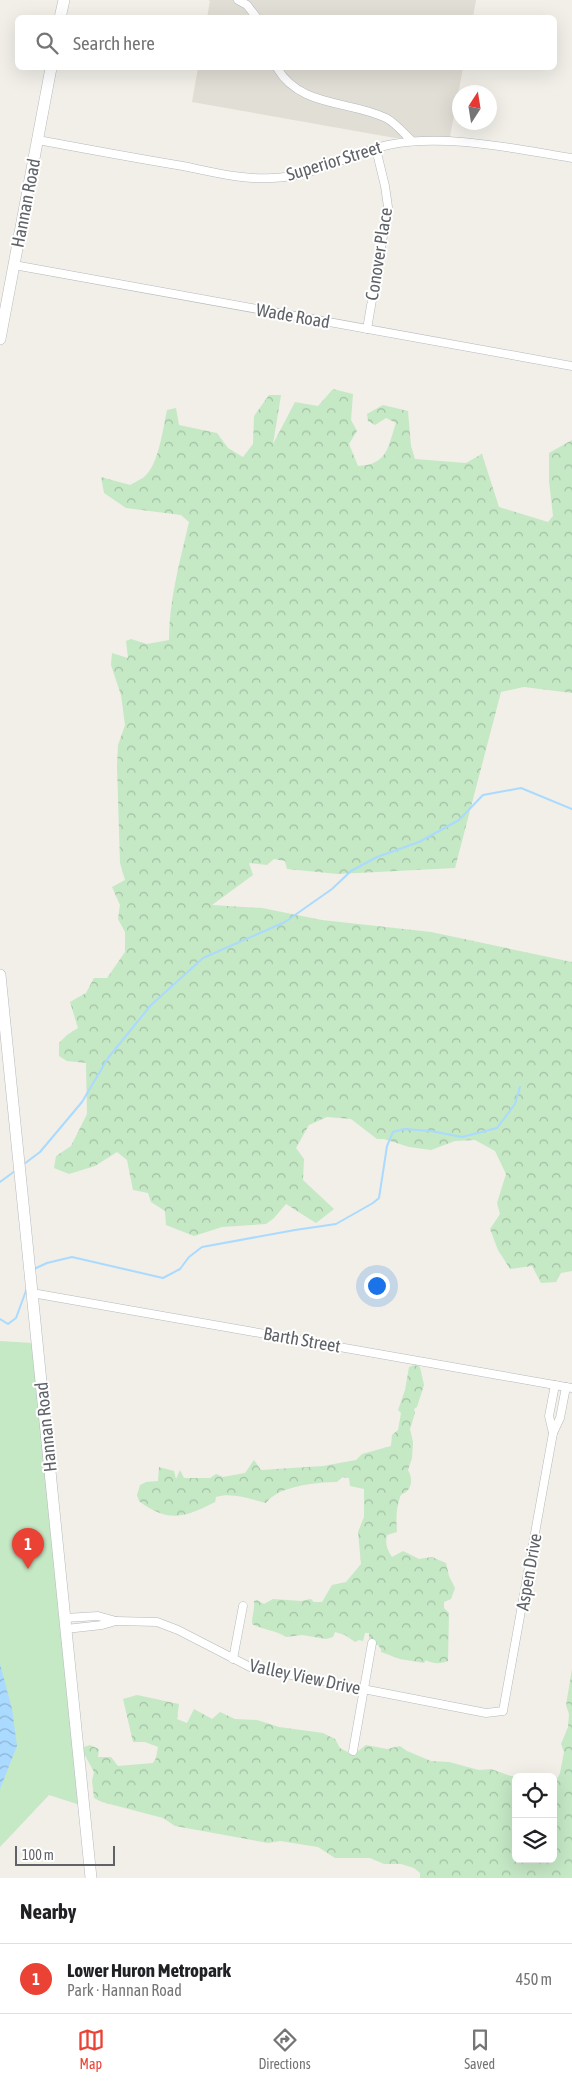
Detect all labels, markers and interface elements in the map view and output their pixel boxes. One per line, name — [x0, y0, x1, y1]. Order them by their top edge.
search box — [15, 15, 557, 70]
icon: search — [33, 29, 61, 57]
text: Search here — [73, 32, 155, 54]
north arrow — [452, 85, 497, 130]
street label: Superior Street — [284, 136, 384, 185]
street label: Hannan Road — [7, 157, 44, 249]
street label: Conover Place — [361, 206, 396, 302]
street label: Wade Road — [255, 299, 332, 332]
your location — [364, 1273, 390, 1299]
street label: Barth Street — [262, 1322, 342, 1357]
street label: Hannan Road — [30, 1381, 61, 1473]
pin: 1 — [12, 1528, 44, 1569]
street label: Aspen Drive — [511, 1532, 546, 1612]
street label: Valley View Drive — [248, 1654, 363, 1699]
map controls — [512, 1773, 557, 1863]
button: locate — [512, 1773, 557, 1818]
button: layers — [512, 1818, 557, 1863]
scale bar — [15, 1843, 115, 1866]
text: 100 m — [22, 1847, 54, 1863]
text: Nearby — [20, 1899, 76, 1923]
text: Lower Huron Metropark — [67, 1959, 231, 1981]
text: 1 — [32, 1970, 40, 1988]
text: 450 m — [516, 1970, 552, 1988]
text: Park · Hannan Road — [67, 1981, 182, 1999]
tab: Map — [77, 2026, 105, 2072]
tab: Directions — [258, 2026, 311, 2072]
tab: Saved — [464, 2026, 495, 2072]

